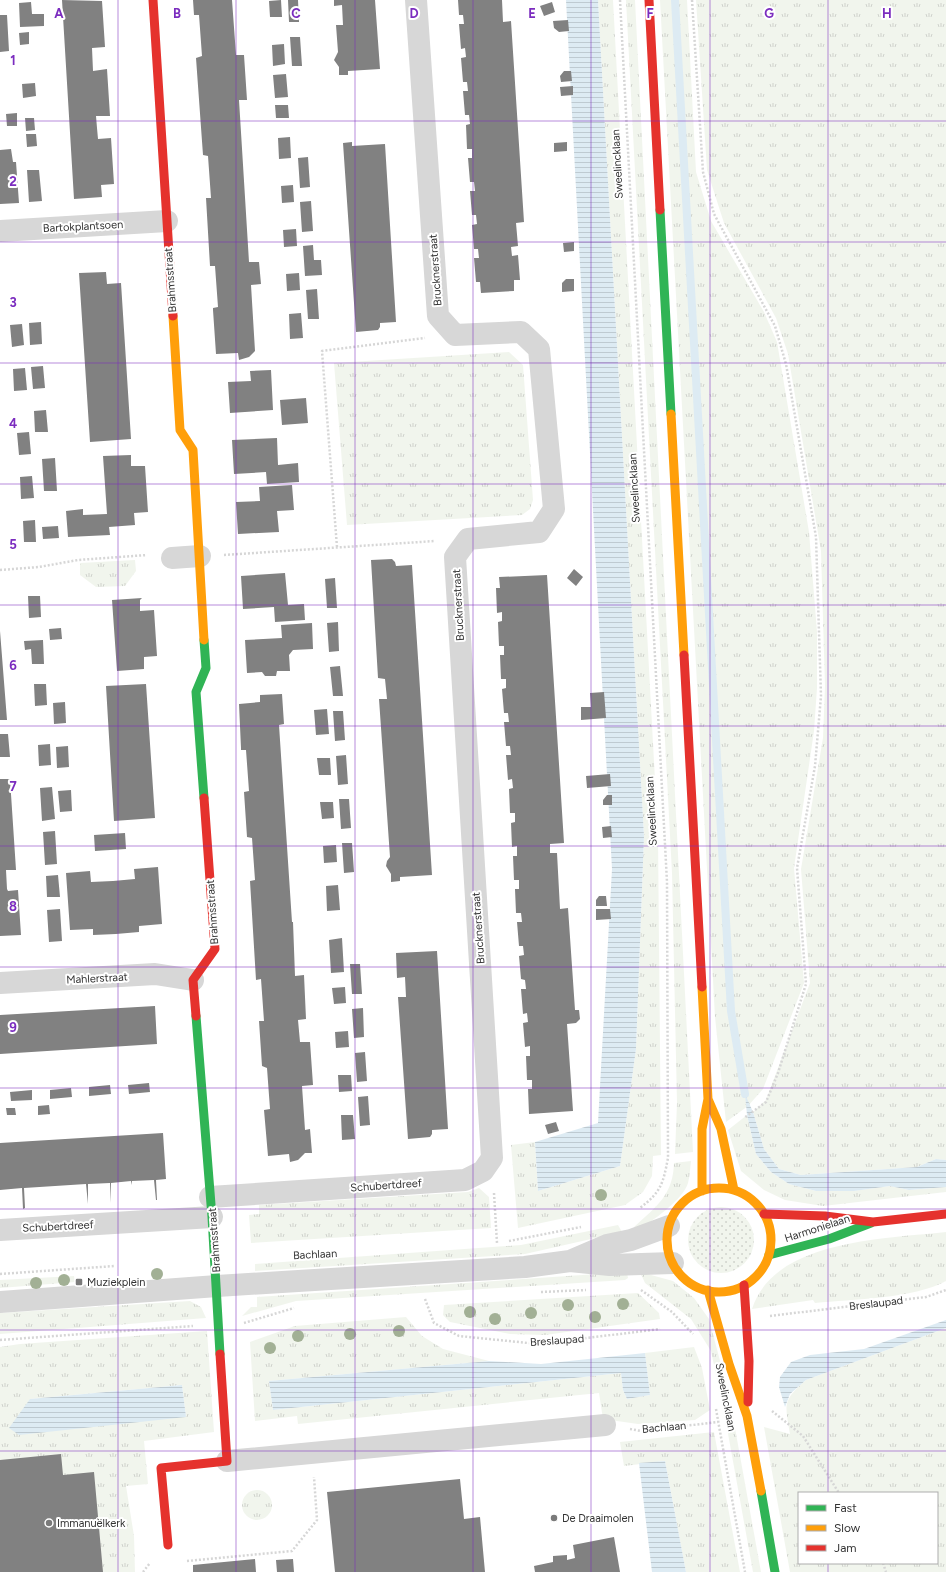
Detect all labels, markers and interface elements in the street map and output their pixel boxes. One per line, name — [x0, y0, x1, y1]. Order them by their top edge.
text: A — [54, 6, 64, 21]
text: B — [173, 6, 181, 21]
text: C — [291, 6, 301, 21]
text: D — [409, 6, 419, 21]
text: E — [528, 6, 536, 21]
text: F — [646, 6, 654, 21]
text: G — [764, 6, 774, 21]
text: H — [882, 6, 892, 21]
text: 1 — [10, 53, 16, 68]
street label: Sweelincklaan — [609, 129, 626, 199]
text: 2 — [9, 174, 17, 189]
street label: Bartokplantsoen — [43, 218, 123, 235]
street label: Brucknerstraat — [426, 234, 444, 306]
street label: Brahmsstraat — [162, 247, 179, 313]
text: 3 — [9, 295, 17, 310]
text: 4 — [9, 416, 17, 431]
street label: Sweelincklaan — [626, 453, 643, 523]
text: 5 — [9, 537, 17, 552]
street label: Brucknerstraat — [450, 569, 467, 641]
text: 6 — [9, 658, 17, 673]
street label: Sweelincklaan — [643, 776, 660, 846]
text: 7 — [9, 779, 17, 794]
street label: Brahmsstraat — [204, 879, 221, 945]
street label: Brucknerstraat — [469, 892, 487, 964]
text: 8 — [9, 899, 17, 914]
street label: Mahlerstraat — [66, 970, 128, 987]
text: 9 — [9, 1020, 17, 1035]
street label: Schubertdreef — [350, 1176, 423, 1194]
street label: Brahmsstraat — [206, 1207, 223, 1273]
street label: Harmonielaan — [783, 1212, 851, 1245]
street label: Schubertdreef — [22, 1218, 95, 1235]
street label: Bachlaan — [293, 1247, 337, 1262]
place label: Muziekplein — [87, 1276, 145, 1289]
marker: Muziekplein — [74, 1277, 84, 1287]
street label: Breslaupad — [848, 1294, 904, 1313]
street label: Breslaupad — [529, 1332, 585, 1349]
street label: Sweelincklaan — [713, 1362, 739, 1432]
street label: Bachlaan — [641, 1419, 687, 1436]
legend — [798, 1492, 938, 1564]
text: Fast — [834, 1501, 857, 1515]
place label: De Draaimolen — [562, 1512, 634, 1525]
marker: De Draaimolen — [549, 1513, 559, 1523]
place label: Immanuëlkerk — [57, 1517, 126, 1530]
marker: Immanuëlkerk — [44, 1518, 54, 1528]
text: Slow — [834, 1521, 861, 1535]
text: Jam — [834, 1541, 857, 1555]

